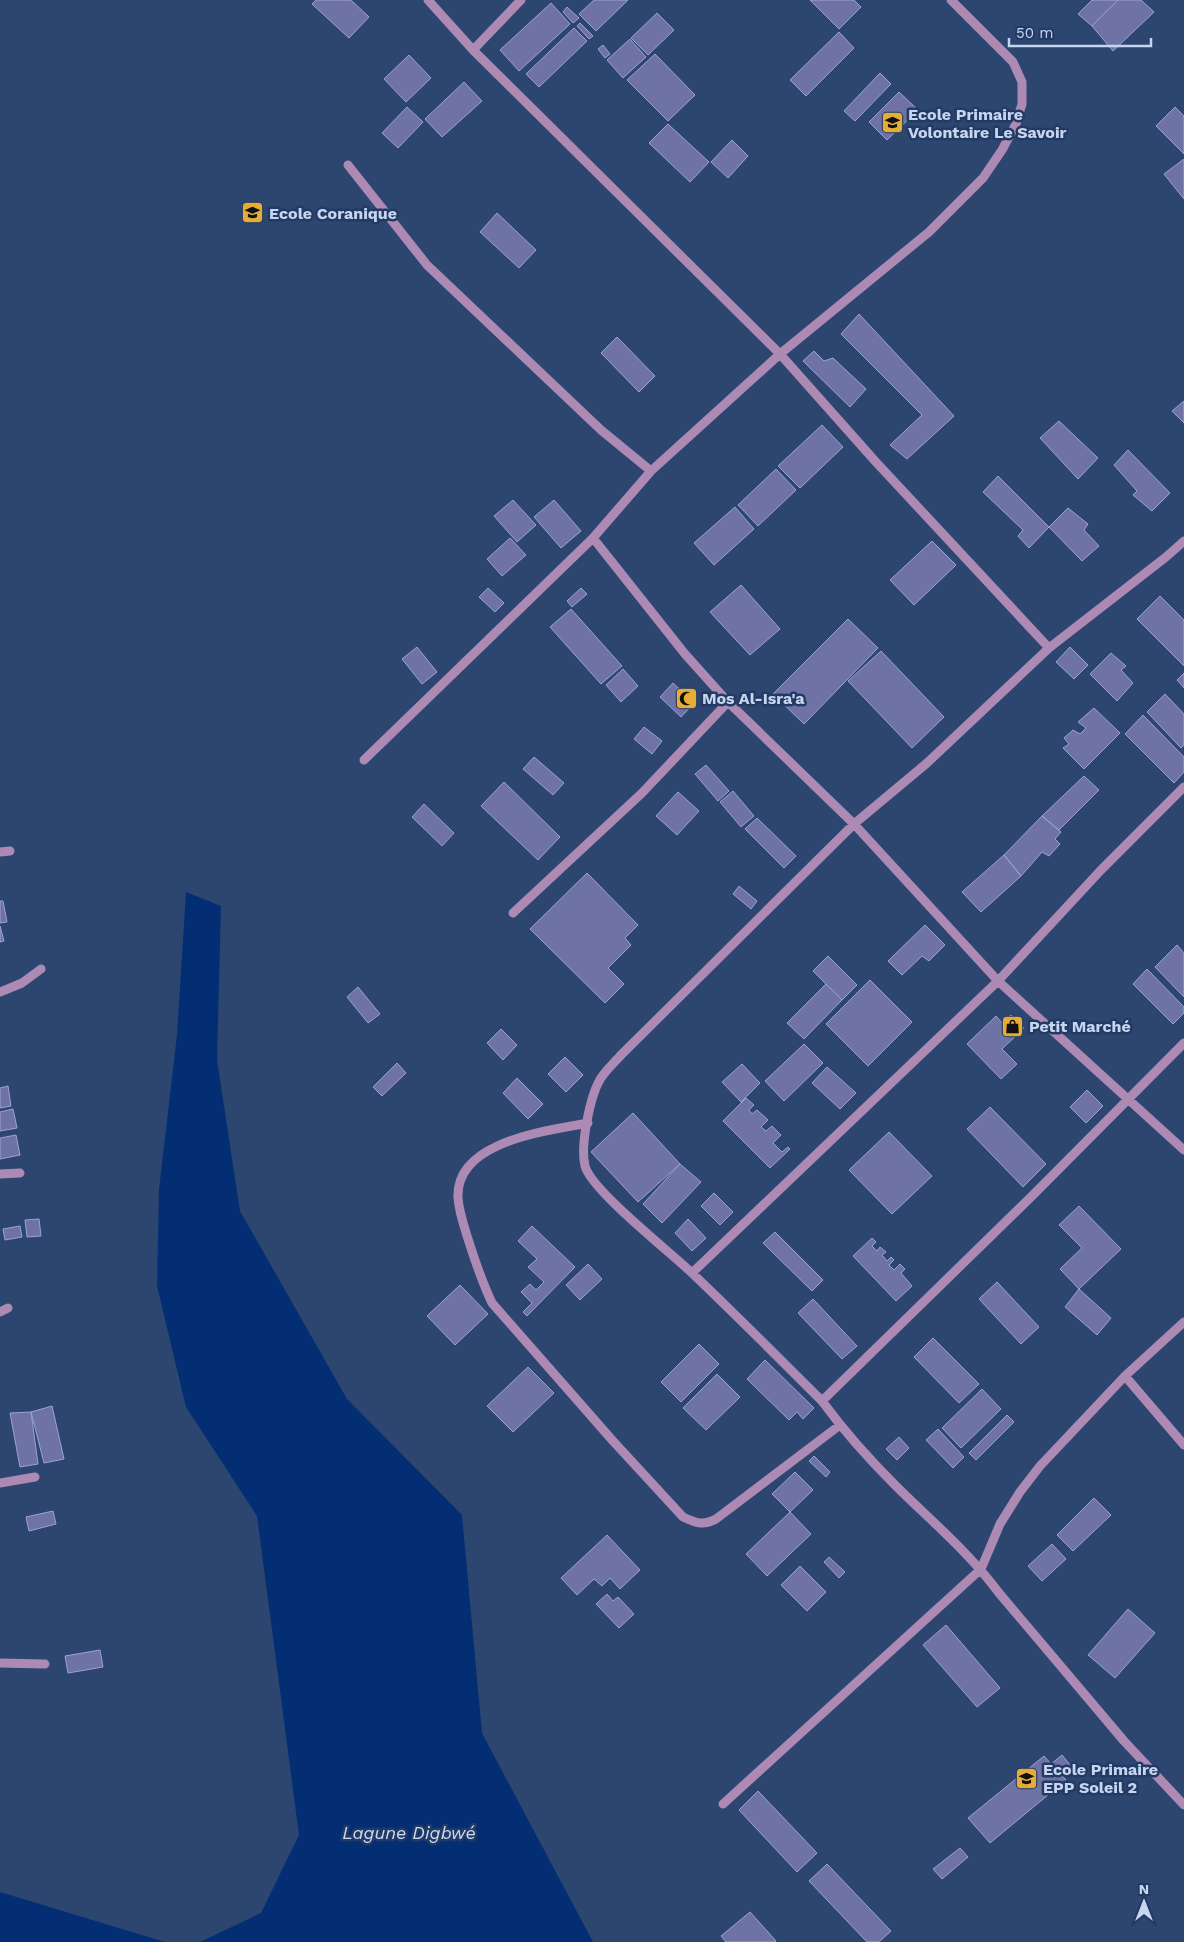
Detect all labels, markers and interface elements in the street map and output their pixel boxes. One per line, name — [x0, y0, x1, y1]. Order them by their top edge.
scale bar — [1009, 15, 1152, 47]
text: 50 m — [1016, 24, 1053, 42]
place label: Ecole Primaire Volontaire Le Savoir — [908, 105, 1067, 142]
school or university icon: Ecole Primaire Volontaire Le Savoir — [880, 111, 904, 135]
school or university icon: Ecole Coranique — [241, 201, 265, 225]
place label: Ecole Coranique — [269, 204, 397, 223]
mosque icon: Mos Al-Isra'a — [674, 686, 698, 710]
place label: Mos Al-Isra'a — [702, 689, 805, 708]
shop icon: Petit Marché — [1001, 1014, 1025, 1038]
place label: Petit Marché — [1029, 1017, 1131, 1036]
place label: Ecole Primaire EPP Soleil 2 — [1043, 1760, 1158, 1797]
school or university icon: Ecole Primaire EPP Soleil 2 — [1015, 1766, 1039, 1790]
water label: Lagune Digbwé — [342, 1822, 476, 1843]
north arrow — [1119, 1877, 1169, 1927]
text: N — [1139, 1881, 1149, 1897]

